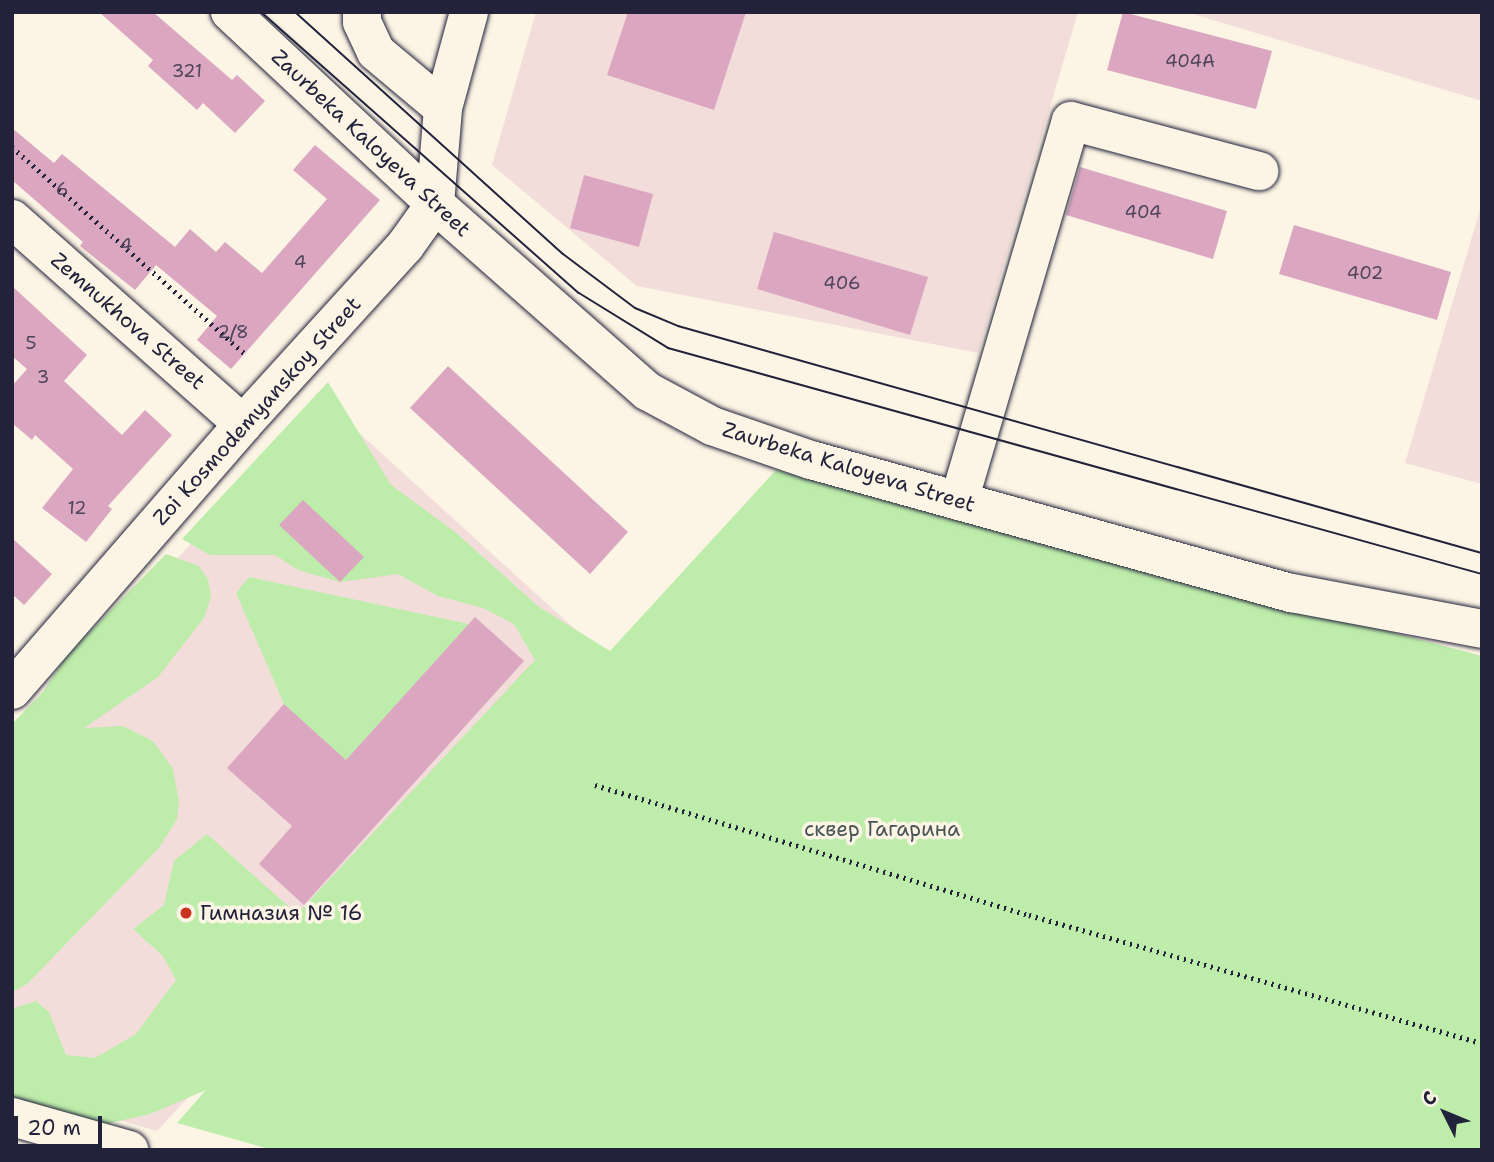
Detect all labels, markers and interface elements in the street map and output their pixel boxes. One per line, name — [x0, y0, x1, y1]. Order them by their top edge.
street label: Zaurbeka Kaloyeva Street — [266, 44, 476, 242]
house number: 404А — [1165, 50, 1215, 72]
house number: 321 — [172, 60, 202, 82]
house number: 6 — [56, 178, 68, 200]
house number: 404 — [1124, 201, 1162, 223]
house number: 4 — [120, 234, 132, 256]
street label: Zemnukhova Street — [46, 247, 210, 395]
house number: 4 — [294, 251, 306, 273]
house number: 402 — [1347, 262, 1383, 284]
house number: 406 — [823, 272, 861, 294]
street label: Zoi Kosmodemyanskoy Street — [148, 292, 366, 530]
house number: 2/8 — [217, 321, 249, 343]
house number: 5 — [25, 332, 37, 354]
house number: 3 — [37, 366, 49, 388]
street label: Zaurbeka Kaloyeva Street — [720, 417, 978, 517]
house number: 12 — [67, 497, 87, 519]
park label: сквер Гагарина — [804, 816, 960, 842]
place label: Гимназия № 16 — [200, 900, 362, 926]
marker: Гимназия № 16 — [178, 905, 194, 921]
north arrow — [1410, 1078, 1480, 1148]
text: С — [1416, 1086, 1442, 1111]
scale bar — [18, 1102, 105, 1146]
text: 20 m — [27, 1114, 81, 1142]

